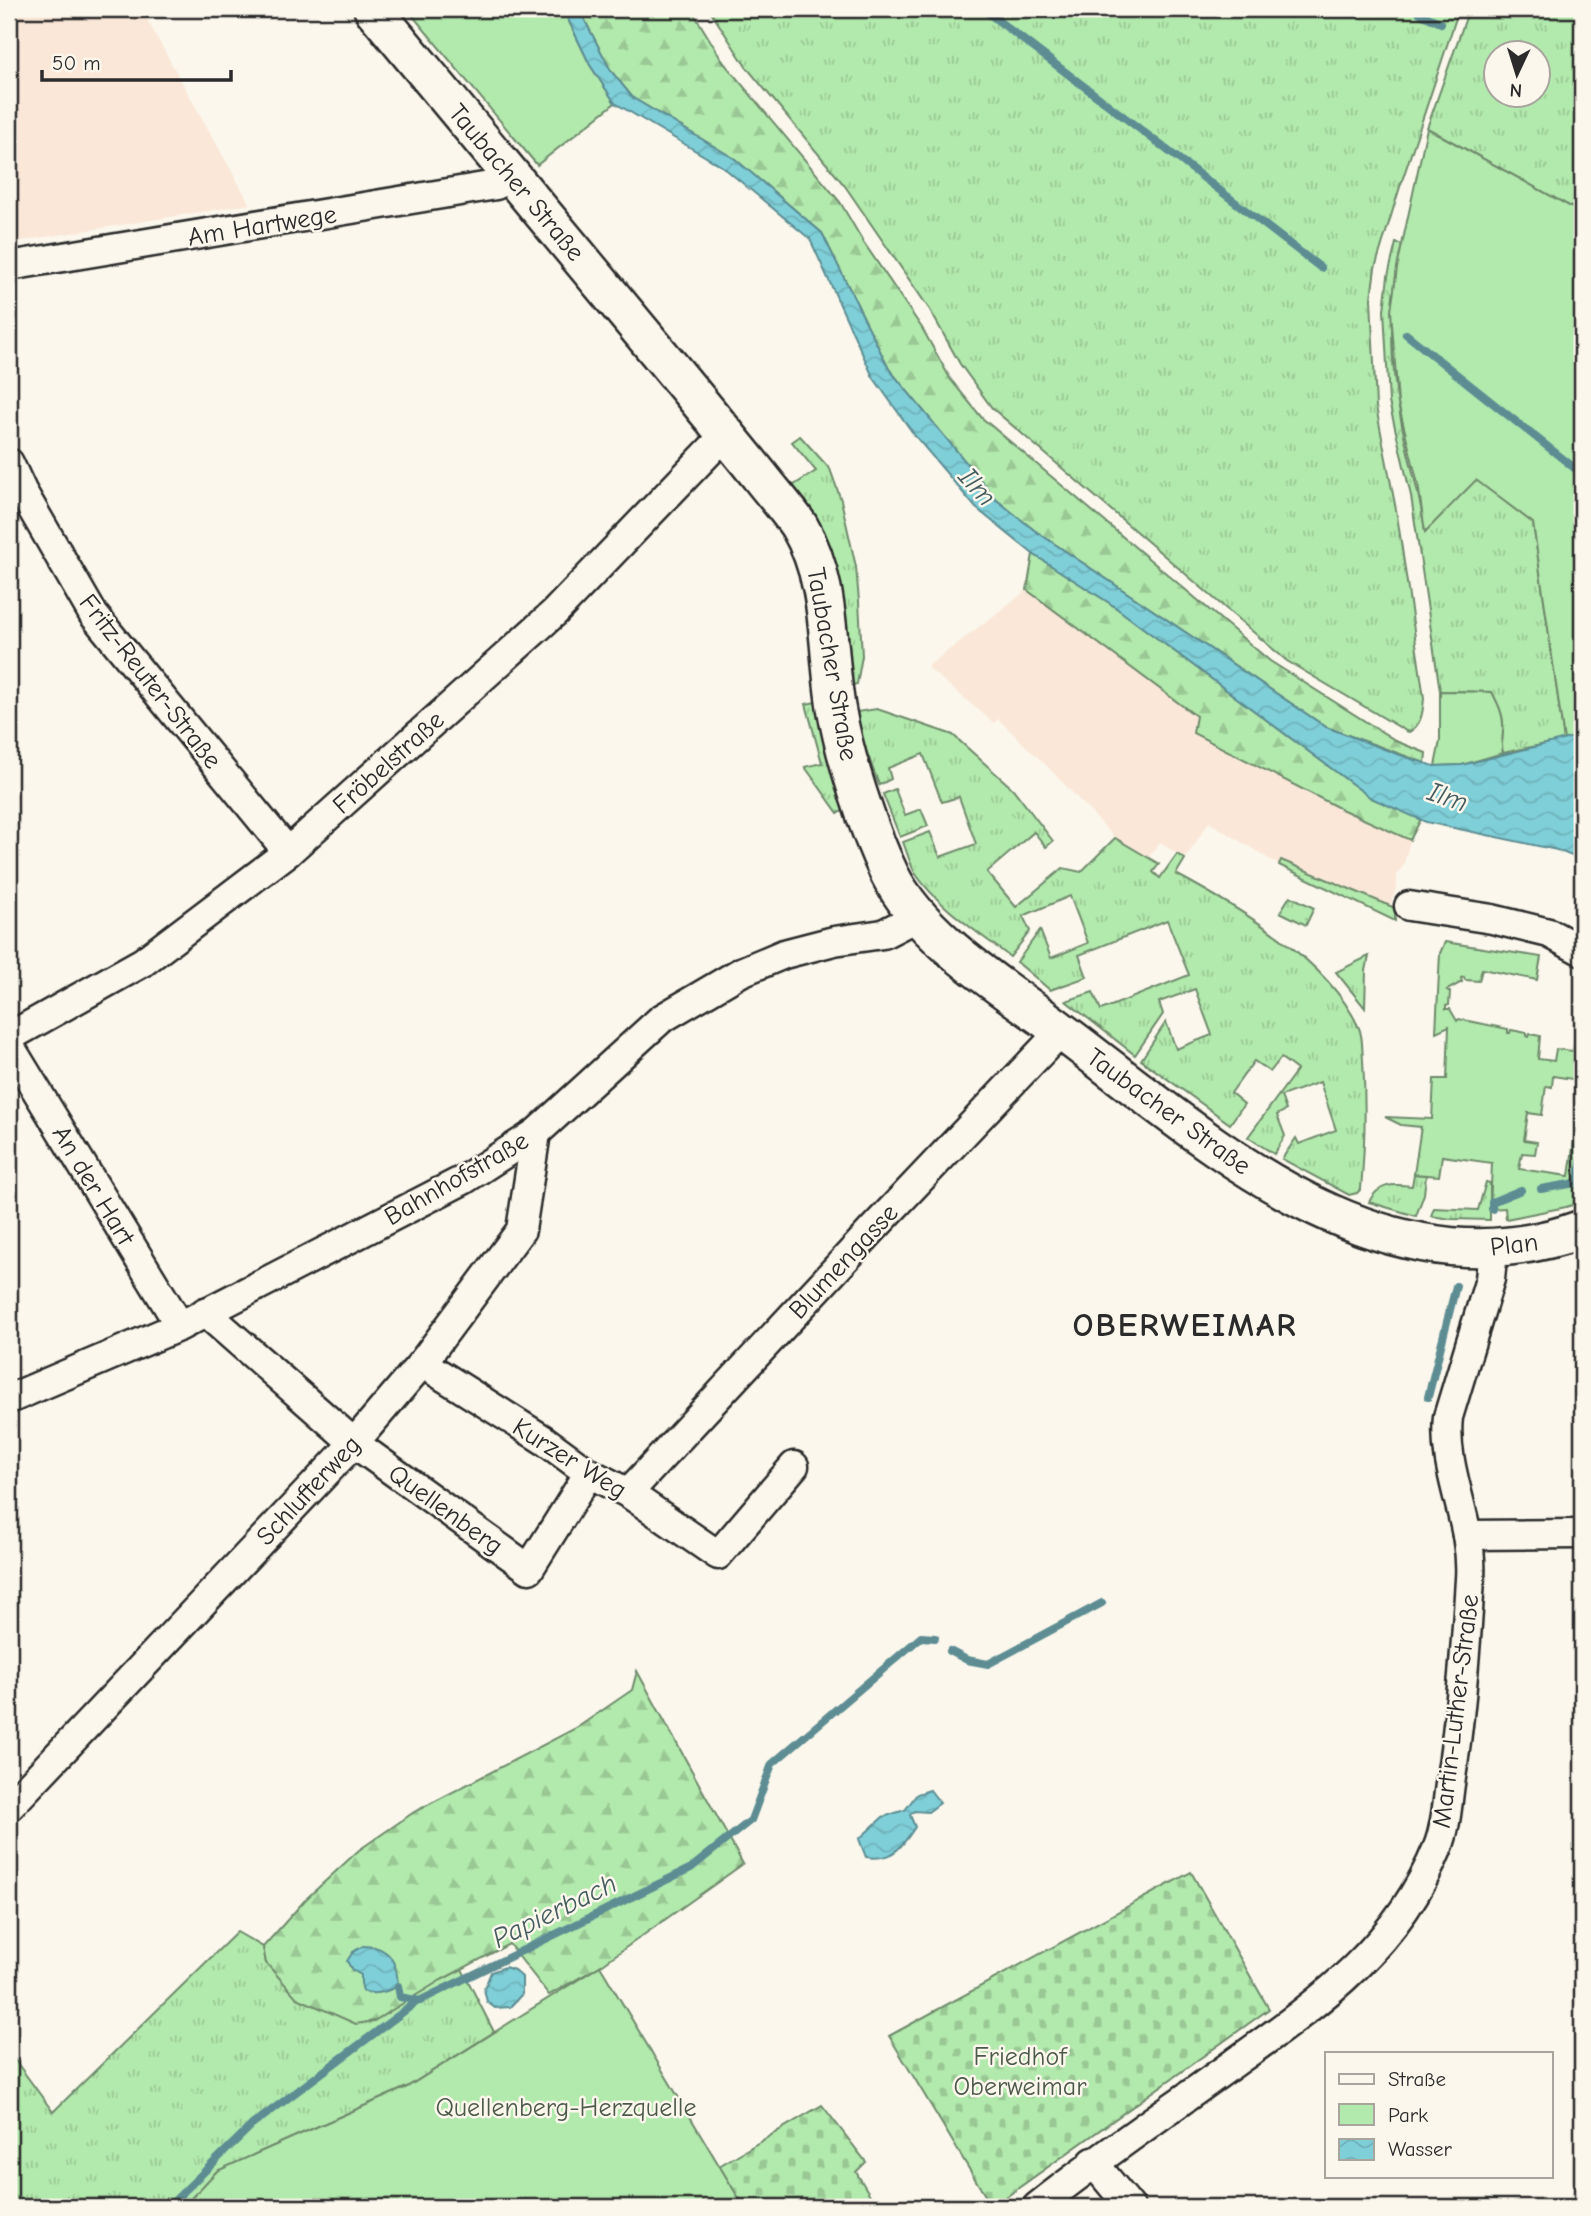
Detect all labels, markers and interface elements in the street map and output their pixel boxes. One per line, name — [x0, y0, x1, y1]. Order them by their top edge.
scale bar — [42, 38, 231, 82]
north arrow — [1482, 38, 1552, 108]
text: 50 m — [52, 51, 101, 75]
text: N — [1509, 79, 1523, 101]
street label: Taubacher Straße — [442, 98, 591, 267]
street label: Am Hartwege — [186, 199, 339, 253]
water label: Ilm — [951, 460, 1003, 512]
street label: Taubacher Straße — [800, 565, 864, 763]
street label: Fritz-Reuter-Straße — [73, 588, 228, 775]
street label: Fröbelstraße — [327, 705, 450, 820]
water label: Ilm — [1422, 775, 1472, 819]
street label: Taubacher Straße — [1081, 1042, 1256, 1181]
street label: An der Hart — [46, 1120, 141, 1252]
street label: Bahnhofstraße — [379, 1126, 534, 1232]
street label: Blumengasse — [783, 1198, 904, 1325]
street label: Plan — [1488, 1227, 1540, 1263]
district label: OBERWEIMAR — [1073, 1306, 1297, 1344]
street label: Kurzer Weg — [507, 1412, 632, 1506]
street label: Schlufterweg — [250, 1430, 367, 1552]
street label: Quellenberg — [382, 1458, 508, 1561]
street label: Martin-Luther-Straße — [1427, 1592, 1485, 1830]
water label: Papierbach — [487, 1867, 622, 1955]
park label: Friedhof Oberweimar — [953, 2042, 1087, 2102]
legend — [1325, 2052, 1552, 2178]
text: Straße — [1388, 2067, 1446, 2091]
park label: Quellenberg-Herzquelle — [435, 2093, 697, 2123]
text: Park — [1388, 2103, 1428, 2127]
text: Wasser — [1388, 2137, 1453, 2161]

